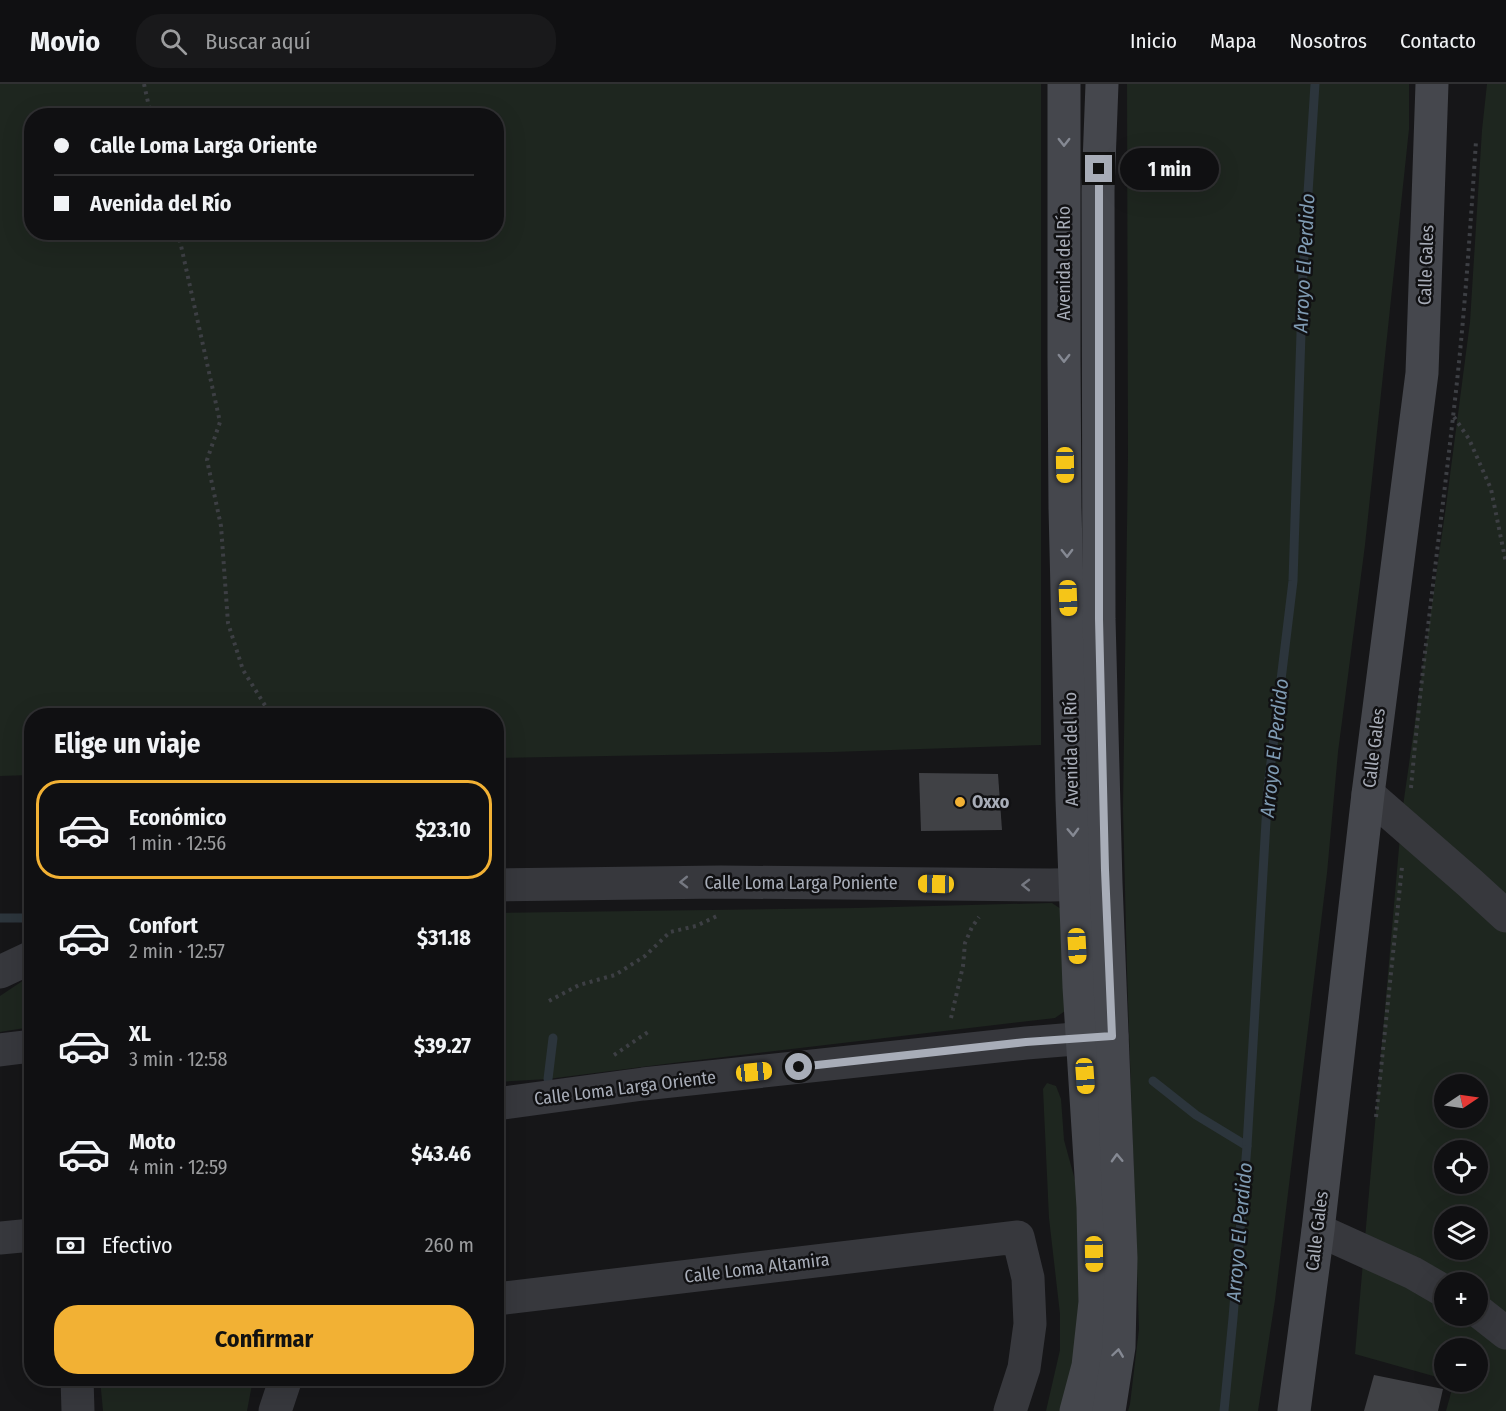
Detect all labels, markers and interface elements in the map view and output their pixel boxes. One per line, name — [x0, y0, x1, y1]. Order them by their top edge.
search box — [136, 14, 556, 68]
text: Movio — [30, 25, 100, 58]
icon: search — [157, 25, 190, 58]
text: Buscar aquí — [205, 28, 311, 55]
text: Inicio — [1130, 28, 1177, 54]
text: Mapa — [1210, 28, 1257, 54]
text: Nosotros — [1290, 28, 1367, 54]
text: Contacto — [1400, 28, 1476, 54]
text: Calle Loma Larga Oriente — [90, 132, 317, 159]
one-way arrow — [1058, 138, 1070, 147]
callout: 1 min — [1120, 148, 1219, 190]
route end — [1085, 155, 1112, 182]
text: 1 min — [1148, 157, 1191, 181]
text: Avenida del Río — [90, 190, 232, 217]
water label: Arroyo El Perdido — [1288, 193, 1320, 334]
street label: Avenida del Río — [1053, 206, 1075, 320]
street label: Calle Gales — [1414, 224, 1438, 306]
one-way arrow — [1058, 354, 1070, 363]
car — [1056, 447, 1074, 483]
one-way arrow — [1060, 549, 1073, 558]
car — [1058, 580, 1078, 616]
water label: Arroyo El Perdido — [1255, 677, 1293, 820]
street label: Avenida del Río — [1059, 692, 1083, 806]
street label: Calle Gales — [1358, 706, 1390, 789]
text: Elige un viaje — [54, 728, 200, 760]
place label: Oxxo — [972, 791, 1010, 813]
marker: Oxxo — [953, 795, 967, 809]
icon: car — [57, 803, 111, 857]
text: Económico — [129, 804, 227, 831]
text: $23.10 — [416, 816, 471, 843]
one-way arrow — [1067, 828, 1080, 837]
text: 1 min · 12:56 — [129, 831, 226, 855]
street label: Calle Loma Larga Poniente — [704, 872, 898, 894]
car — [918, 875, 954, 893]
one-way arrow — [680, 876, 689, 888]
one-way arrow — [1022, 879, 1031, 891]
icon: car — [57, 911, 111, 965]
text: Confort — [129, 912, 198, 939]
text: $31.18 — [417, 924, 471, 951]
car — [1067, 928, 1087, 964]
text: 2 min · 12:57 — [129, 939, 225, 963]
icon: car — [57, 1019, 111, 1073]
text: XL — [129, 1020, 151, 1047]
text: $39.27 — [414, 1032, 471, 1059]
text: 3 min · 12:58 — [129, 1047, 227, 1071]
route start — [785, 1053, 812, 1080]
car — [1075, 1057, 1095, 1095]
car — [735, 1061, 773, 1083]
street label: Calle Loma Larga Oriente — [533, 1066, 717, 1110]
north arrow — [1434, 1074, 1488, 1128]
map controls — [1434, 1074, 1488, 1392]
icon: car — [57, 1127, 111, 1181]
text: Moto — [129, 1128, 176, 1155]
text: $43.46 — [411, 1140, 471, 1167]
button: locate — [1434, 1140, 1488, 1194]
one-way arrow — [1110, 1154, 1123, 1163]
text: 4 min · 12:59 — [129, 1155, 228, 1179]
water label: Arroyo El Perdido — [1221, 1161, 1257, 1304]
street label: Calle Gales — [1301, 1189, 1333, 1272]
button: layers — [1434, 1206, 1488, 1260]
icon: cash — [54, 1229, 87, 1262]
text: Efectivo — [102, 1232, 173, 1259]
text: 260 m — [425, 1233, 474, 1257]
car — [1085, 1236, 1103, 1272]
street label: Calle Loma Altamira — [683, 1248, 831, 1288]
button: + — [1434, 1272, 1488, 1326]
button: Confirmar — [54, 1305, 474, 1374]
button: − — [1434, 1338, 1488, 1392]
one-way arrow — [1111, 1349, 1123, 1358]

